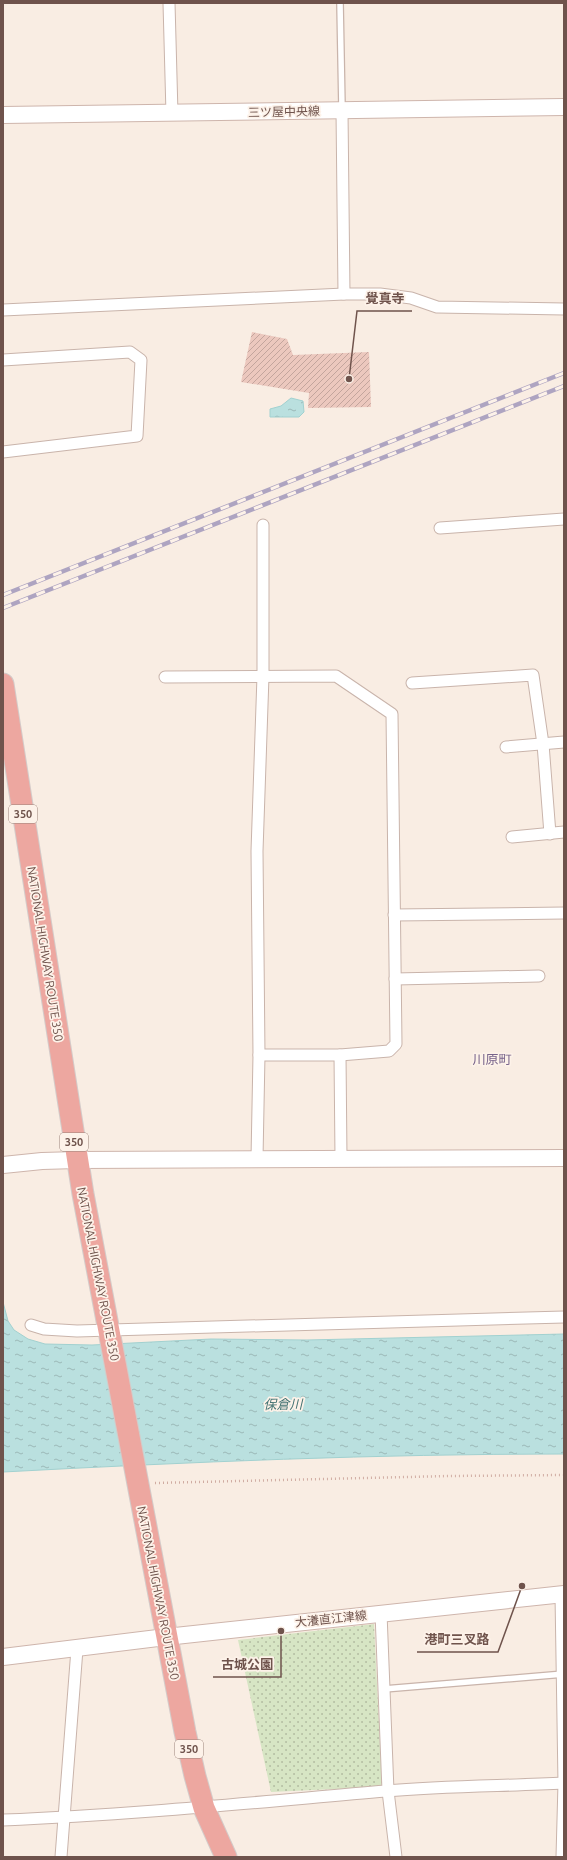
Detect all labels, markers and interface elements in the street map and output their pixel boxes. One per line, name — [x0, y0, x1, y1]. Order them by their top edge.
street label: 三ツ屋中央線 — [248, 104, 320, 119]
callout: 覺真寺 — [357, 286, 412, 311]
text: 覺真寺 — [365, 291, 405, 305]
road number: 350 — [9, 805, 37, 823]
street label: NATIONAL HIGHWAY ROUTE 350 — [25, 866, 66, 1042]
district label: 川原町 — [472, 1052, 512, 1066]
road number: 350 — [60, 1133, 88, 1151]
street label: NATIONAL HIGHWAY ROUTE 350 — [75, 1186, 122, 1362]
water label: 保倉川 — [263, 1397, 305, 1411]
street label: NATIONAL HIGHWAY ROUTE 350 — [135, 1505, 182, 1681]
street label: 大瀁直江津線 — [294, 1608, 367, 1629]
callout: 港町三叉路 — [417, 1627, 498, 1652]
text: 港町三叉路 — [424, 1632, 490, 1646]
callout: 古城公園 — [213, 1652, 281, 1677]
text: 古城公園 — [221, 1657, 273, 1671]
road number: 350 — [175, 1740, 203, 1758]

